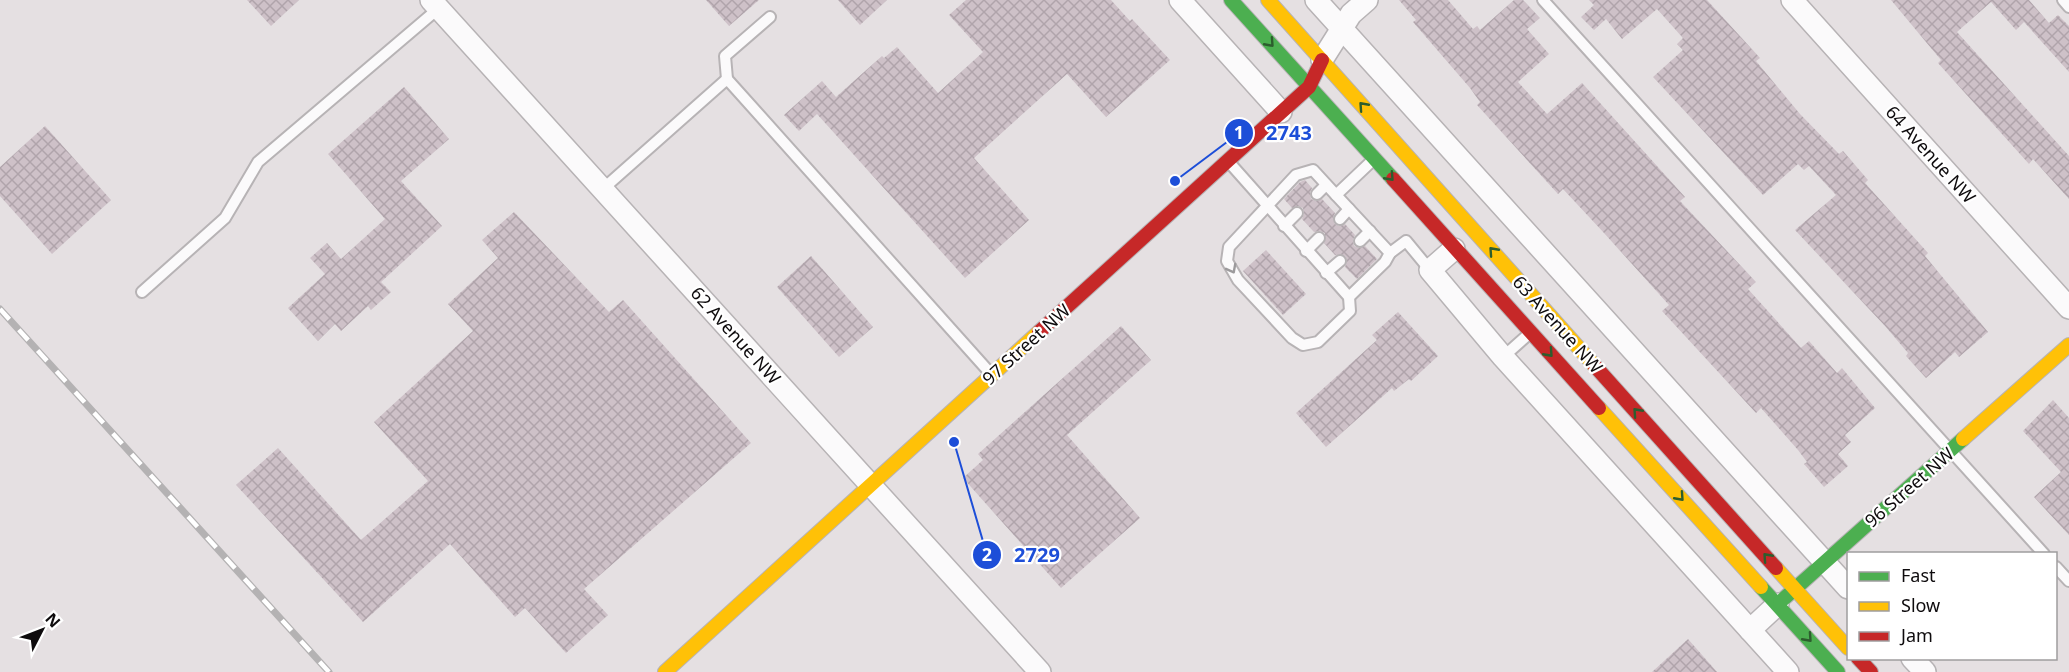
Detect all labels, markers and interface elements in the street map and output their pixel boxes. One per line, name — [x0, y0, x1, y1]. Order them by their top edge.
one-way arrow — [1263, 37, 1274, 47]
street label: 64 Avenue NW — [1881, 100, 1981, 208]
one-way arrow — [1359, 102, 1370, 113]
callout: 2743 — [1224, 114, 1324, 152]
text: 2743 — [1266, 119, 1312, 146]
text: 1 — [1234, 120, 1244, 144]
one-way arrow — [1383, 170, 1394, 181]
one-way arrow — [1489, 247, 1500, 258]
one-way arrow — [1225, 262, 1236, 273]
street label: 63 Avenue NW — [1508, 270, 1608, 378]
street label: 62 Avenue NW — [686, 281, 786, 389]
street label: 97 Street NW — [977, 298, 1075, 390]
one-way arrow — [1542, 346, 1553, 357]
one-way arrow — [1633, 408, 1644, 419]
street label: 96 Street NW — [1859, 441, 1959, 532]
one-way arrow — [1673, 490, 1684, 501]
callout: 2729 — [972, 536, 1072, 574]
text: 2729 — [1014, 541, 1060, 568]
text: 2 — [982, 542, 992, 566]
legend — [1847, 552, 2057, 660]
one-way arrow — [1763, 553, 1774, 564]
text: Fast — [1901, 563, 1936, 587]
text: Slow — [1901, 593, 1940, 617]
north arrow — [12, 600, 72, 660]
text: N — [41, 608, 66, 632]
text: Jam — [1899, 623, 1933, 647]
one-way arrow — [1801, 631, 1812, 642]

